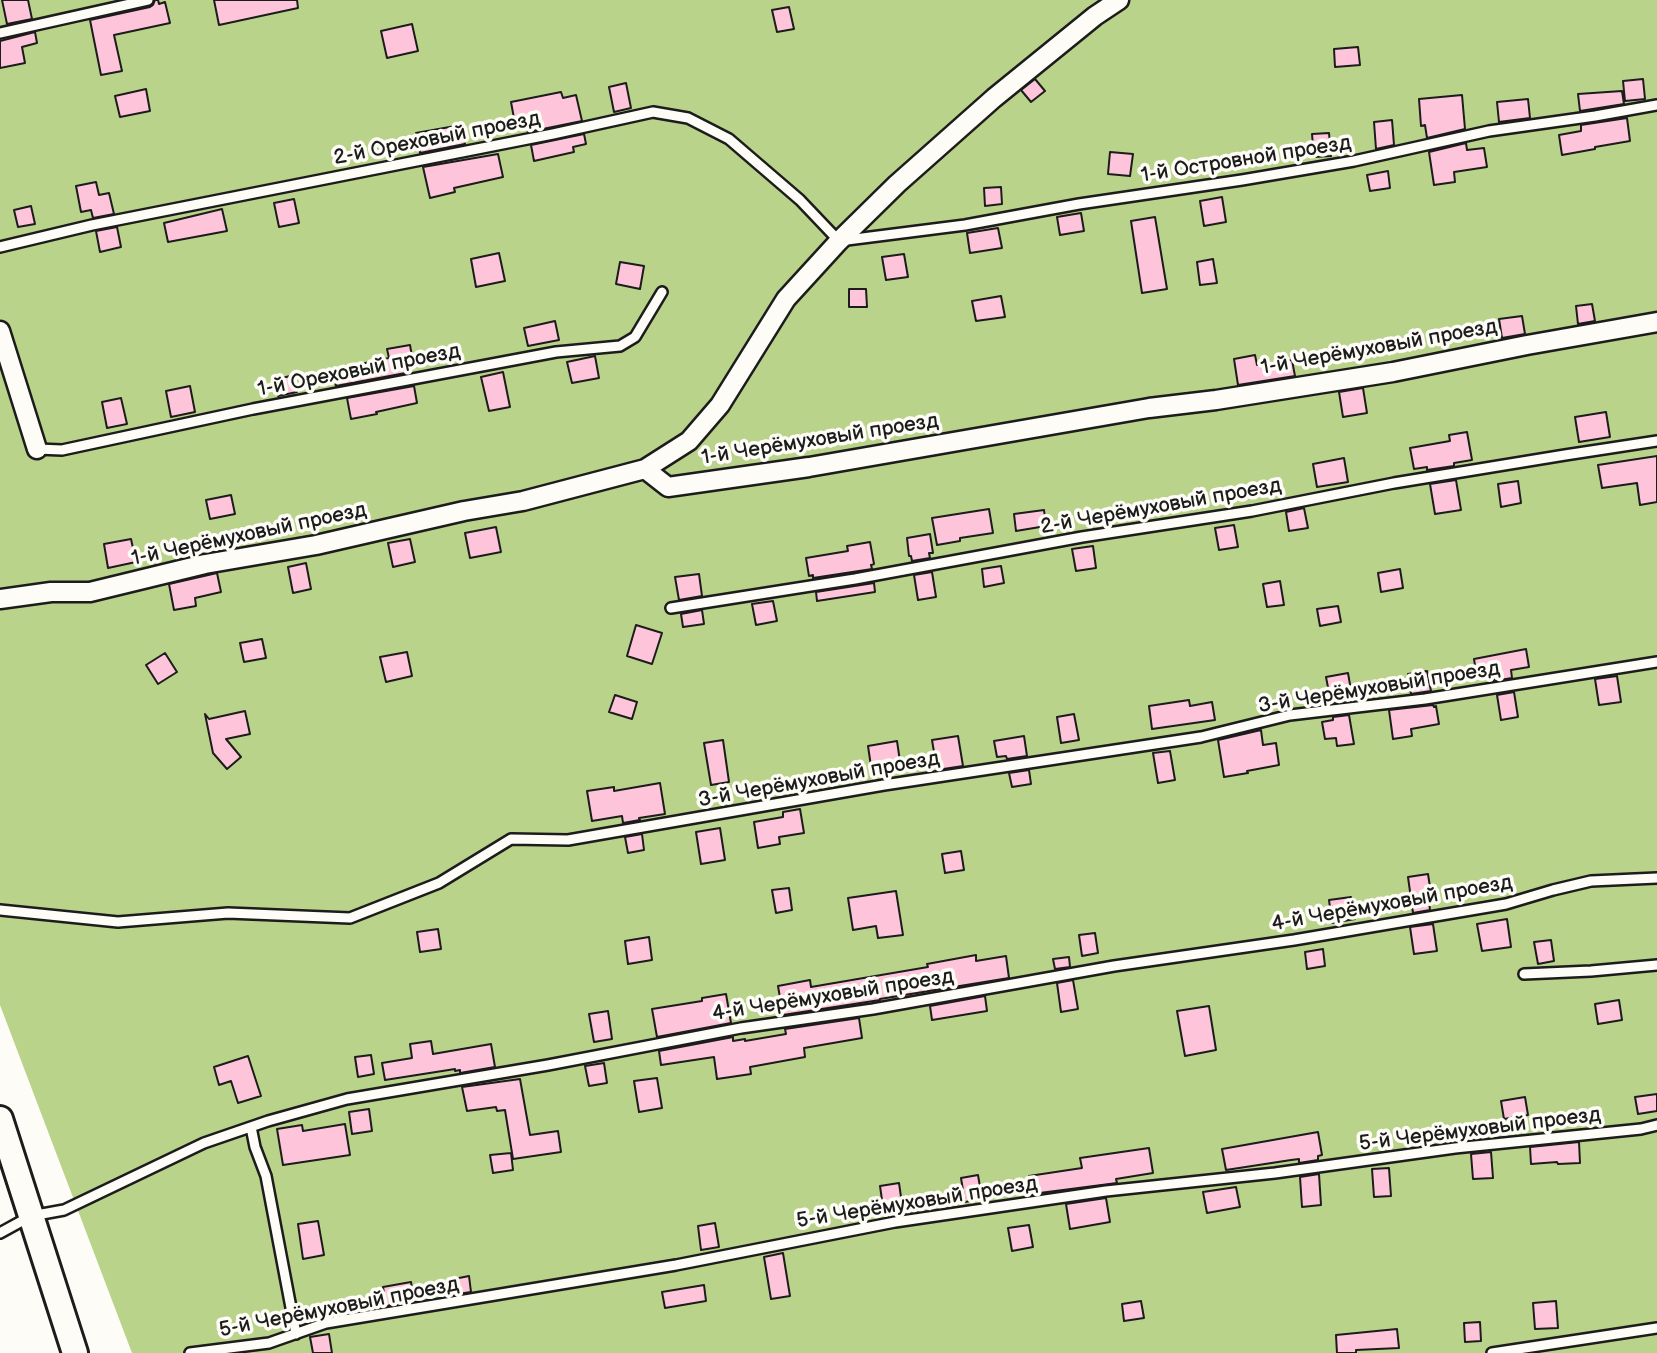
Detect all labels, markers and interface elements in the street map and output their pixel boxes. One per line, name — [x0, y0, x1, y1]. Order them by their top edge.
street label: 2-й Ореховый проезд — [332, 107, 542, 171]
street label: 1-й Островной проезд — [1139, 131, 1353, 189]
street label: 1-й Черёмуховый проезд — [1259, 315, 1499, 381]
street label: 1-й Ореховый проезд — [256, 339, 462, 403]
street label: 1-й Черёмуховый проезд — [700, 409, 940, 471]
street label: 2-й Черёмуховый проезд — [1039, 473, 1283, 541]
street label: 1-й Черёмуховый проезд — [129, 498, 369, 572]
street label: 3-й Черёмуховый проезд — [1256, 656, 1502, 720]
street label: 3-й Черёмуховый проезд — [696, 746, 942, 814]
street label: 4-й Черёмуховый проезд — [1270, 870, 1514, 938]
street label: 4-й Черёмуховый проезд — [710, 964, 956, 1028]
street label: 5-й Черёмуховый проезд — [1358, 1103, 1602, 1157]
street label: 5-й Черёмуховый проезд — [795, 1172, 1039, 1234]
street label: 5-й Черёмуховый проезд — [217, 1272, 461, 1344]

